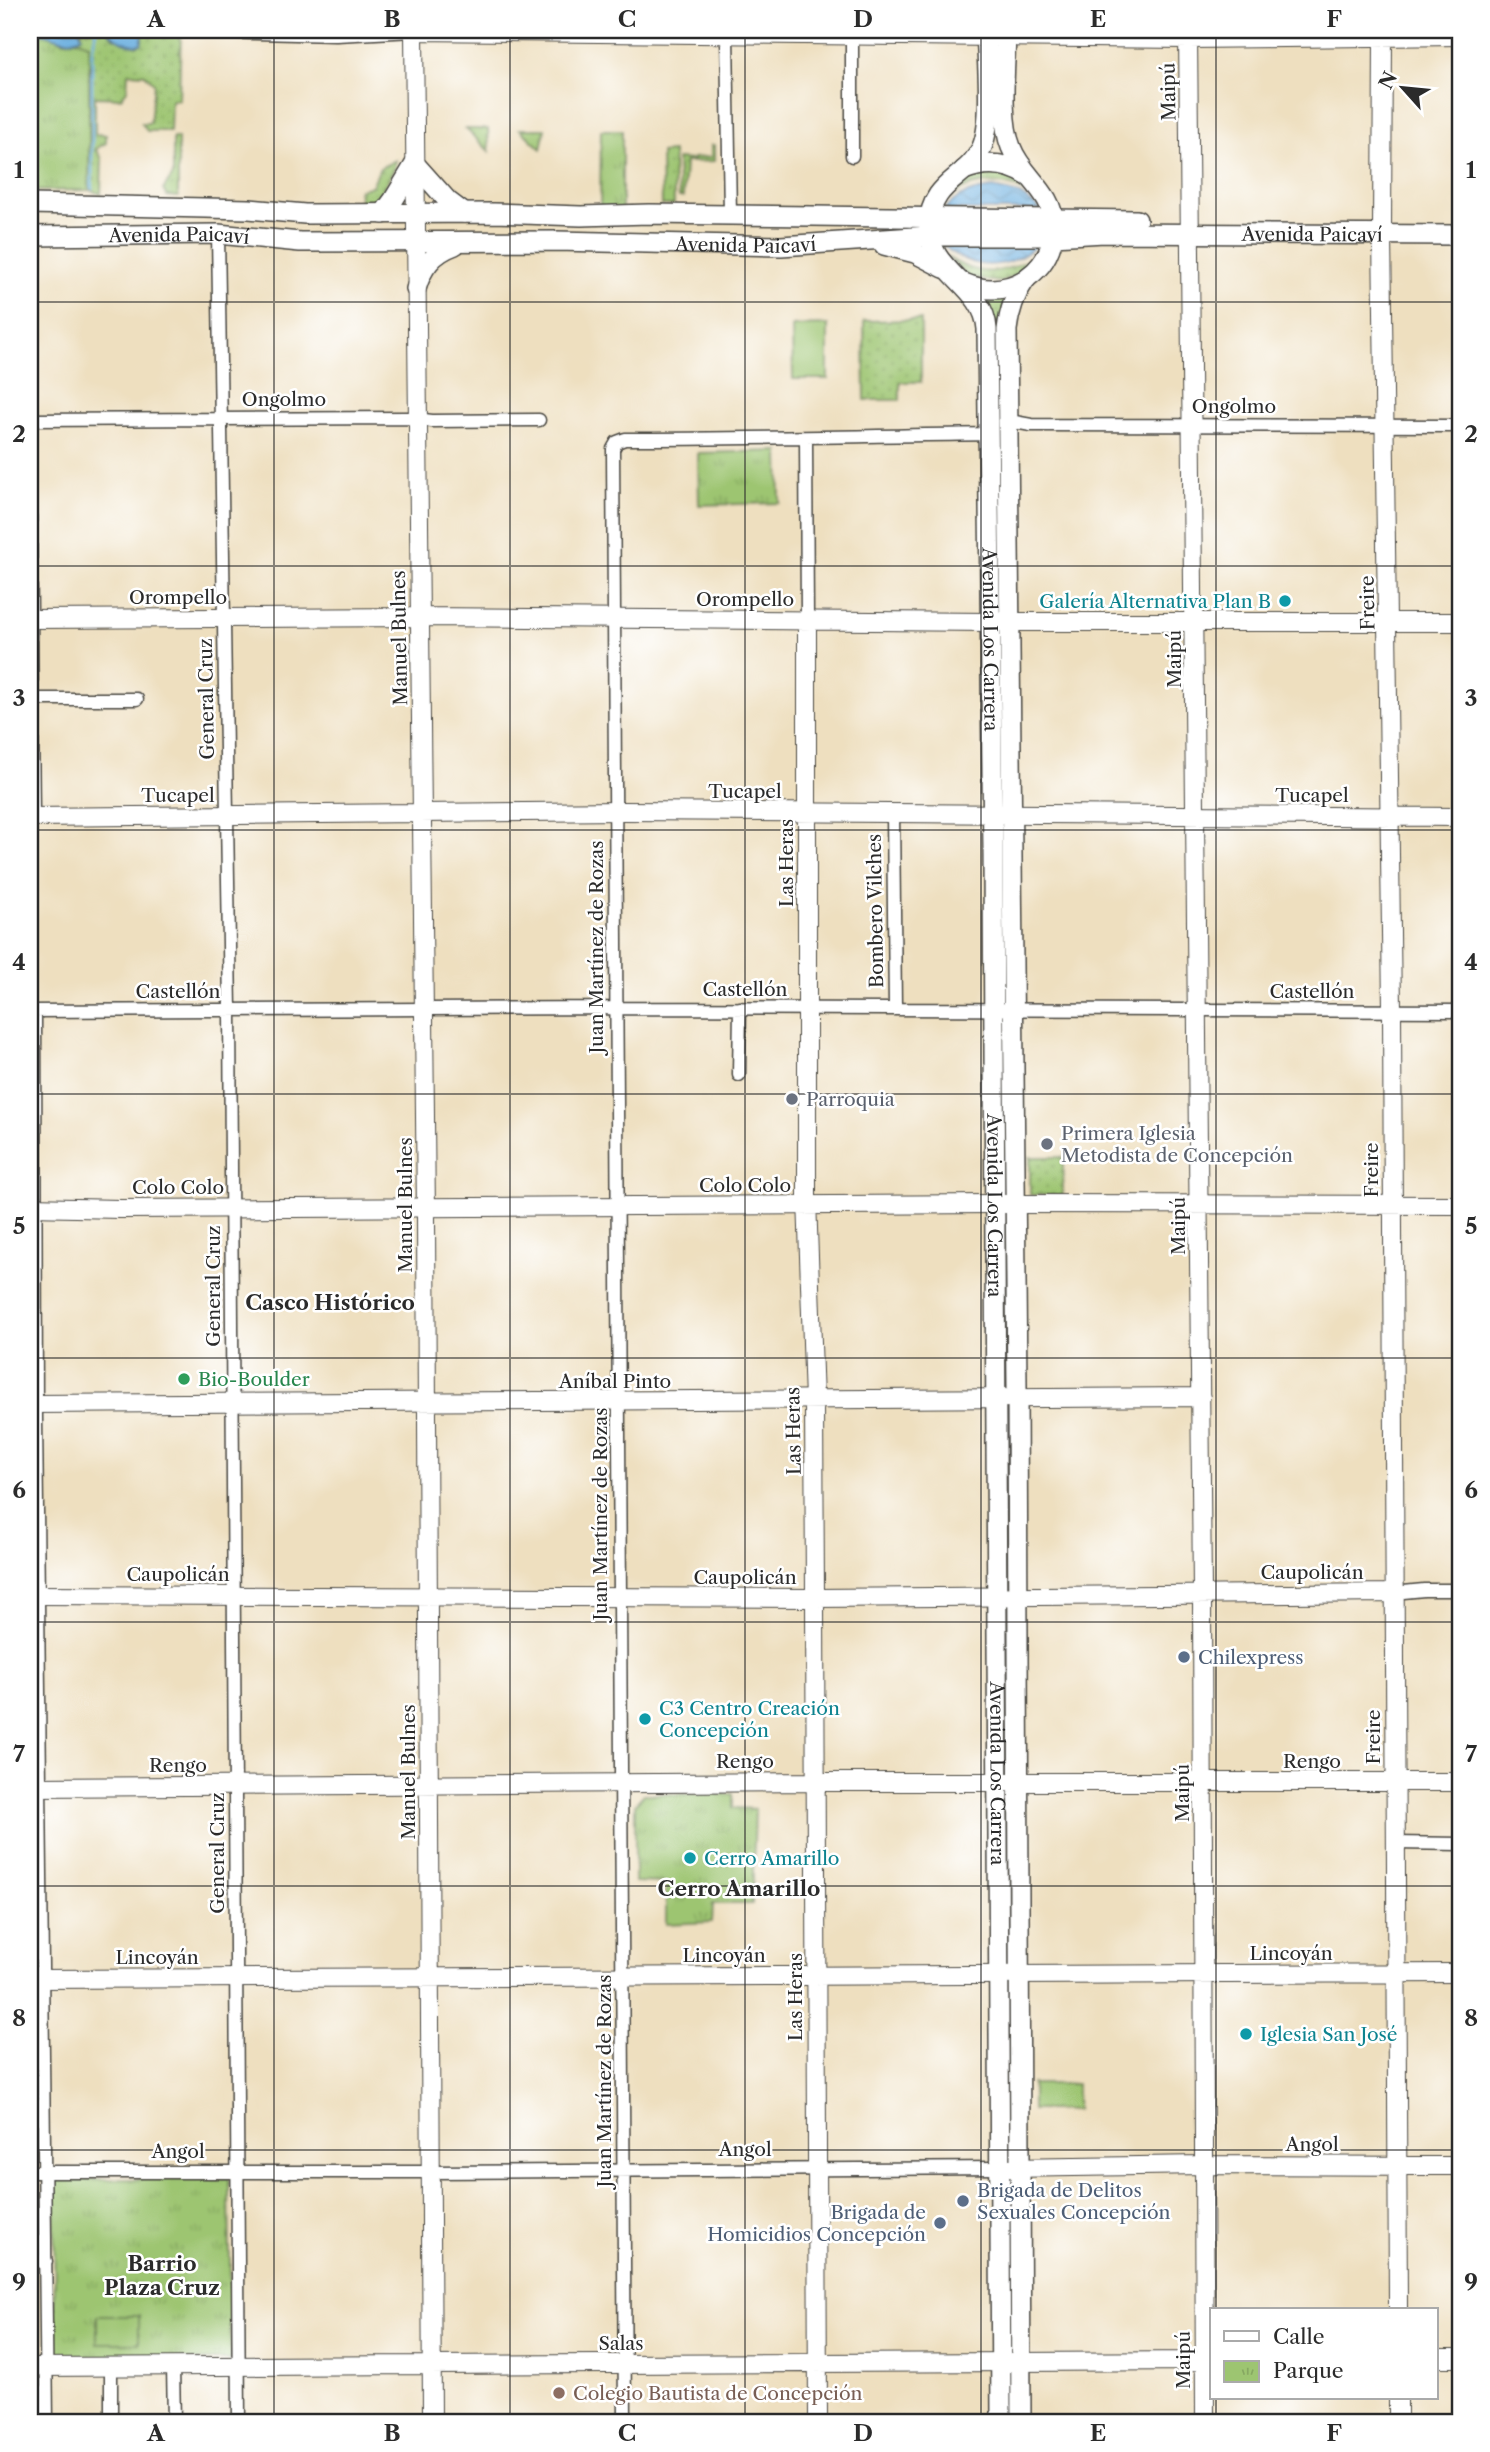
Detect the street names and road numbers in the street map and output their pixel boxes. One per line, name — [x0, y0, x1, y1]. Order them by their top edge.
street label: Maipú — [1156, 62, 1181, 121]
street label: Avenida Paicaví — [107, 223, 251, 249]
street label: Avenida Paicaví — [1240, 223, 1383, 247]
street label: Avenida Paicaví — [674, 233, 817, 258]
street label: Ongolmo — [242, 388, 326, 411]
street label: Ongolmo — [1192, 395, 1276, 418]
street label: Avenida Los Carrera — [977, 546, 1003, 732]
street label: Manuel Bulnes — [387, 570, 412, 706]
street label: Freire — [1356, 575, 1379, 631]
street label: Orompello — [129, 586, 227, 609]
street label: Orompello — [696, 588, 794, 611]
street label: Maipú — [1163, 629, 1186, 688]
street label: General Cruz — [194, 638, 219, 760]
street label: Tucapel — [708, 780, 782, 803]
street label: Tucapel — [141, 784, 215, 807]
street label: Tucapel — [1275, 784, 1349, 807]
street label: Las Heras — [775, 819, 798, 907]
street label: Bombero Vilches — [863, 834, 888, 988]
street label: Juan Martínez de Rozas — [585, 841, 608, 1056]
street label: Castellón — [702, 978, 788, 1001]
street label: Castellón — [135, 980, 221, 1003]
street label: Castellón — [1269, 980, 1355, 1003]
street label: Avenida Los Carrera — [982, 1112, 1006, 1297]
street label: Manuel Bulnes — [394, 1137, 417, 1273]
street label: Freire — [1360, 1143, 1383, 1197]
street label: Colo Colo — [699, 1174, 791, 1197]
street label: Colo Colo — [132, 1176, 224, 1199]
street label: Maipú — [1167, 1196, 1190, 1255]
street label: General Cruz — [202, 1225, 225, 1347]
street label: Aníbal Pinto — [558, 1370, 671, 1393]
street label: Las Heras — [781, 1387, 806, 1475]
street label: Juan Martínez de Rozas — [589, 1408, 612, 1623]
street label: Caupolicán — [1260, 1561, 1364, 1584]
street label: Caupolicán — [126, 1563, 230, 1586]
street label: Caupolicán — [693, 1566, 797, 1589]
street label: Avenida Los Carrera — [985, 1680, 1009, 1865]
street label: Manuel Bulnes — [397, 1704, 420, 1840]
street label: Freire — [1362, 1710, 1385, 1764]
street label: Rengo — [716, 1750, 774, 1773]
street label: Rengo — [1283, 1750, 1341, 1773]
street label: Rengo — [149, 1754, 207, 1777]
street label: Maipú — [1171, 1763, 1194, 1822]
street label: General Cruz — [206, 1792, 229, 1914]
street label: Lincoyán — [1249, 1942, 1333, 1965]
street label: Lincoyán — [682, 1944, 766, 1967]
street label: Lincoyán — [115, 1946, 199, 1969]
street label: Las Heras — [784, 1953, 807, 2041]
street label: Juan Martínez de Rozas — [593, 1975, 616, 2190]
street label: Angol — [1284, 2133, 1339, 2156]
street label: Angol — [717, 2138, 772, 2161]
street label: Angol — [150, 2140, 205, 2163]
street label: Maipú — [1172, 2330, 1195, 2389]
street label: Salas — [598, 2332, 644, 2355]

